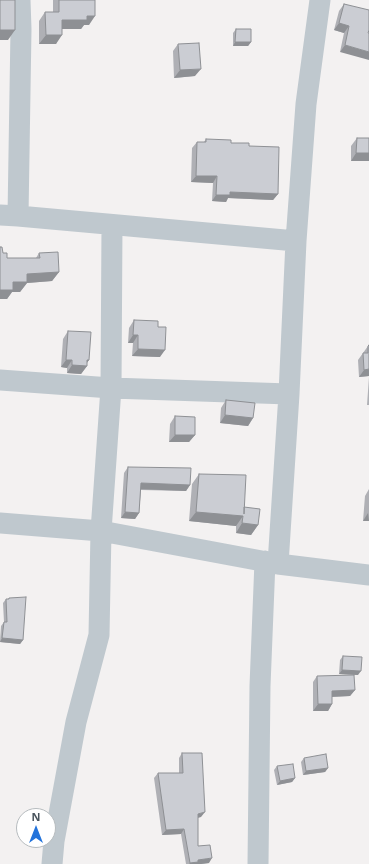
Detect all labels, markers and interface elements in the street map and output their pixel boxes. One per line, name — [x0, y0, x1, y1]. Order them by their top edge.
north arrow — [16, 808, 56, 848]
text: N — [32, 809, 40, 824]

